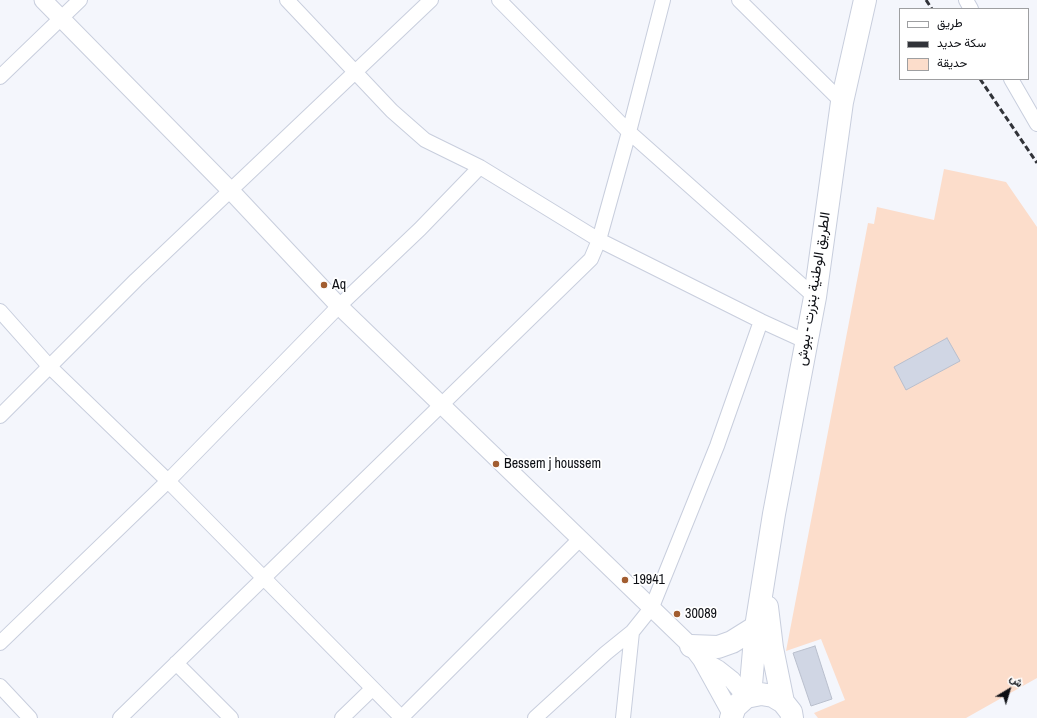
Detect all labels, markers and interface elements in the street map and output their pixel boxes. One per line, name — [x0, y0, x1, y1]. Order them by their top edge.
legend — [899, 8, 1029, 80]
text: طريق — [937, 15, 962, 31]
text: سكة حديد — [937, 35, 986, 51]
text: حديقة — [937, 55, 967, 71]
street label: الطريق الوطنية بنزرت - ببوش — [794, 211, 834, 367]
place label: Aq — [332, 277, 346, 293]
marker: Aq — [319, 280, 329, 290]
place label: Bessem j houssem — [504, 456, 601, 472]
marker: Bessem j houssem — [491, 459, 501, 469]
place label: 19941 — [633, 572, 665, 588]
marker: 19941 — [620, 575, 630, 585]
place label: 30089 — [685, 606, 717, 622]
marker: 30089 — [672, 609, 682, 619]
north arrow — [989, 670, 1029, 710]
text: ش — [1007, 671, 1026, 690]

